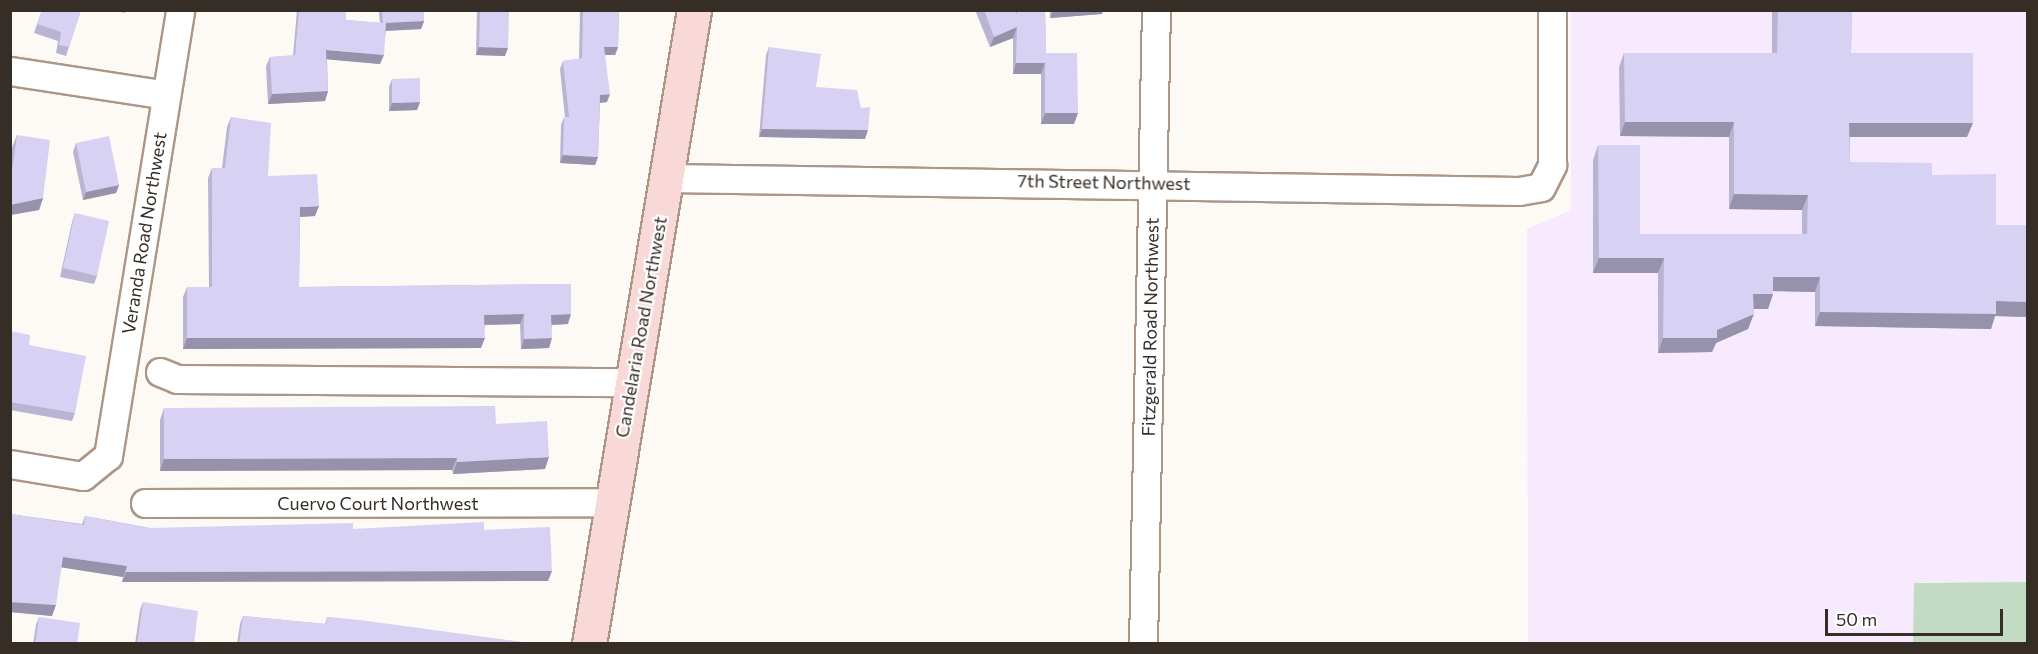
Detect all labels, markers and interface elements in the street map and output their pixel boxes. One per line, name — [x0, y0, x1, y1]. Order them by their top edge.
street label: Veranda Road Northwest — [117, 130, 171, 336]
street label: 7th Street Northwest — [1017, 170, 1191, 194]
street label: Candelaria Road Northwest — [611, 215, 671, 439]
street label: Fitzgerald Road Northwest — [1137, 217, 1163, 437]
street label: Cuervo Court Northwest — [277, 492, 479, 514]
scale bar — [1828, 597, 2006, 635]
text: 50 m — [1836, 608, 1877, 630]

